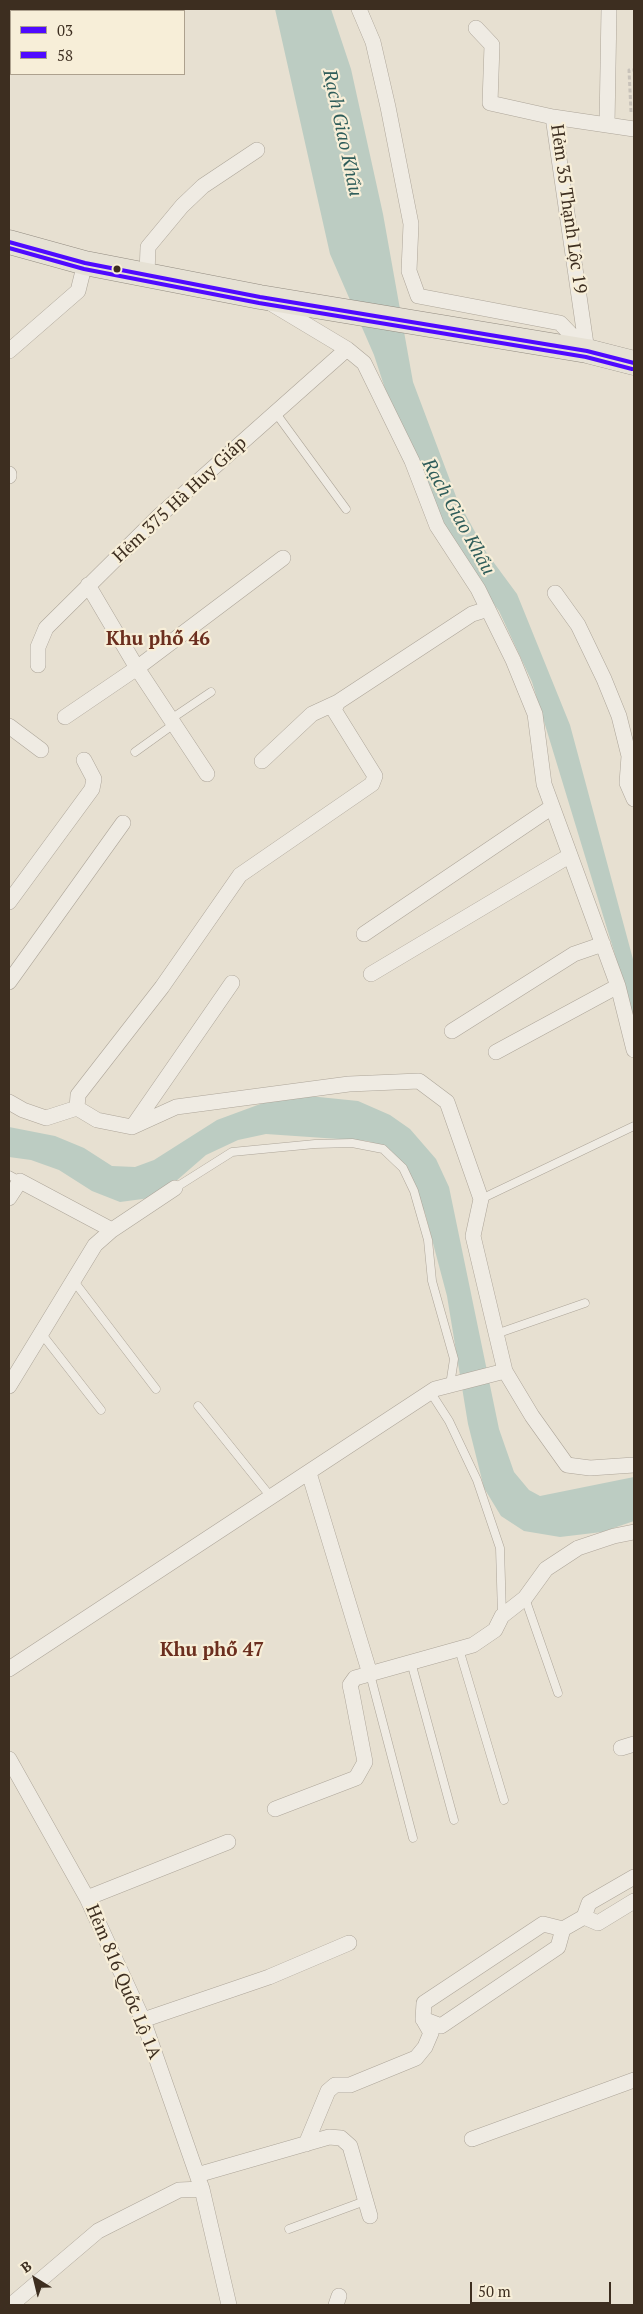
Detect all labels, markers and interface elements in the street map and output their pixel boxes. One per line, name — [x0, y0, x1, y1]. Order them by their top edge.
legend — [10, 10, 185, 75]
text: 03 — [57, 20, 73, 40]
text: 58 — [57, 45, 73, 65]
water label: Rạch Giao Khẩu — [317, 67, 367, 199]
street label: Hẻm 35 Thạnh Lộc 19 — [545, 123, 591, 295]
unlabelled marker — [112, 264, 122, 274]
street label: Hẻm 375 Hà Huy Giáp — [109, 433, 251, 567]
water label: Rạch Giao Khẩu — [417, 455, 499, 579]
district label: Khu phố 46 — [106, 629, 210, 651]
district label: Khu phố 47 — [160, 1640, 264, 1662]
street label: Hẻm 816 Quốc Lộ 1A — [81, 1902, 165, 2062]
north arrow — [10, 2254, 60, 2304]
text: B — [17, 2256, 35, 2277]
scale bar — [473, 2272, 614, 2304]
text: 50 m — [478, 2281, 511, 2301]

